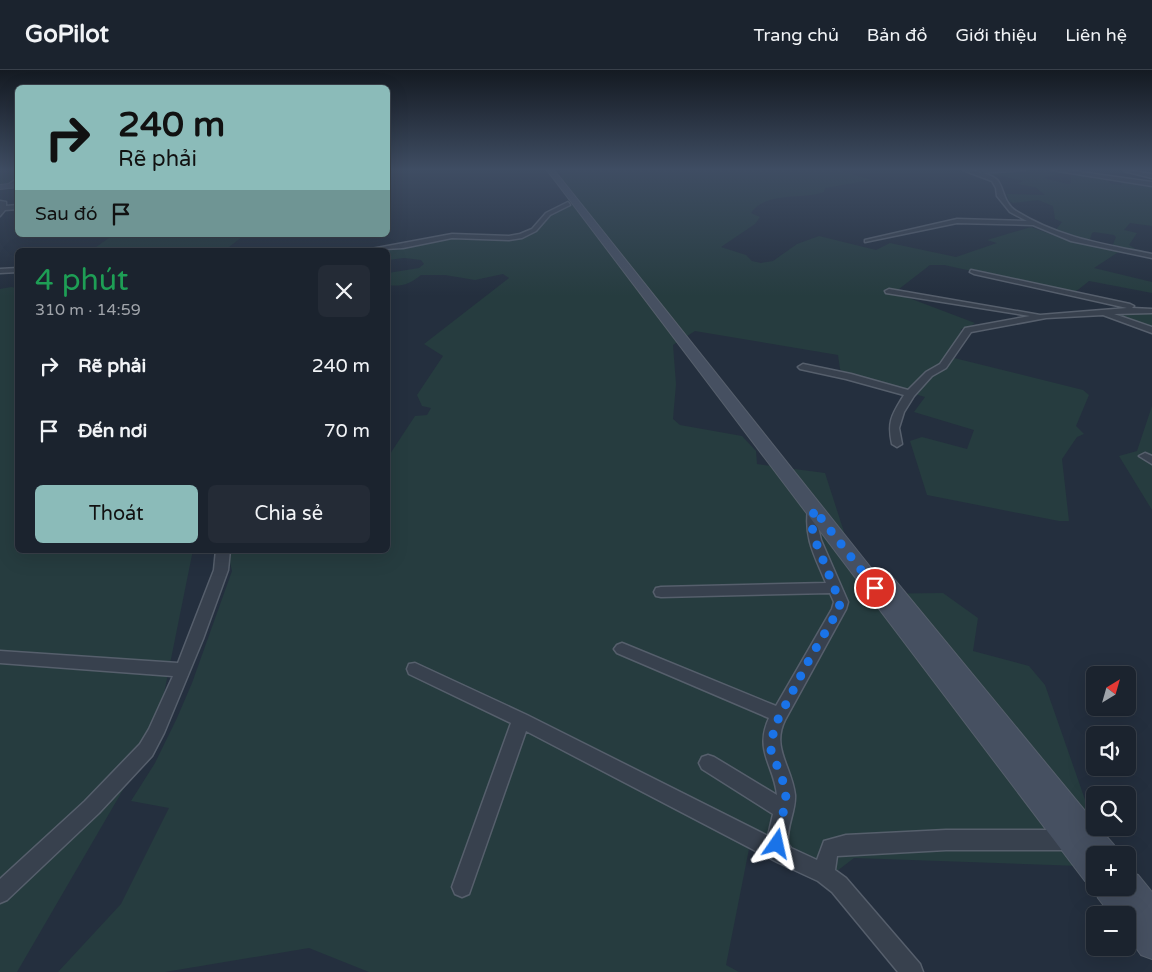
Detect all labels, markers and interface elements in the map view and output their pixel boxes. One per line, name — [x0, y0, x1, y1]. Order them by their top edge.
text: GoPilot — [25, 20, 109, 49]
text: Trang chủ — [754, 24, 839, 46]
text: Bản đồ — [867, 24, 927, 46]
text: Giới thiệu — [955, 24, 1037, 46]
text: Liên hệ — [1065, 24, 1127, 46]
text: 240 m — [118, 104, 225, 146]
icon: right — [35, 105, 100, 170]
text: Rẽ phải — [118, 146, 197, 172]
icon: arrive — [107, 200, 135, 228]
text: Sau đó — [35, 203, 97, 225]
text: 4 phút — [35, 262, 128, 299]
button: close — [318, 265, 370, 317]
text: 310 m · 14:59 — [35, 300, 141, 320]
icon: right — [35, 352, 63, 380]
text: Rẽ phải — [78, 355, 146, 377]
text: 240 m — [312, 355, 370, 377]
icon: arrive — [35, 417, 63, 445]
text: Đến nơi — [78, 420, 147, 442]
text: 70 m — [324, 420, 370, 442]
button: Thoát — [35, 485, 198, 543]
button: Chia sẻ — [208, 485, 370, 543]
pin — [854, 567, 896, 609]
icon: arrive — [861, 574, 889, 602]
north arrow — [1086, 666, 1136, 716]
map controls — [1086, 666, 1136, 956]
button: sound — [1086, 726, 1136, 776]
button: search — [1086, 786, 1136, 836]
position arrow — [750, 817, 802, 869]
button: + — [1086, 846, 1136, 896]
button: − — [1086, 906, 1136, 956]

